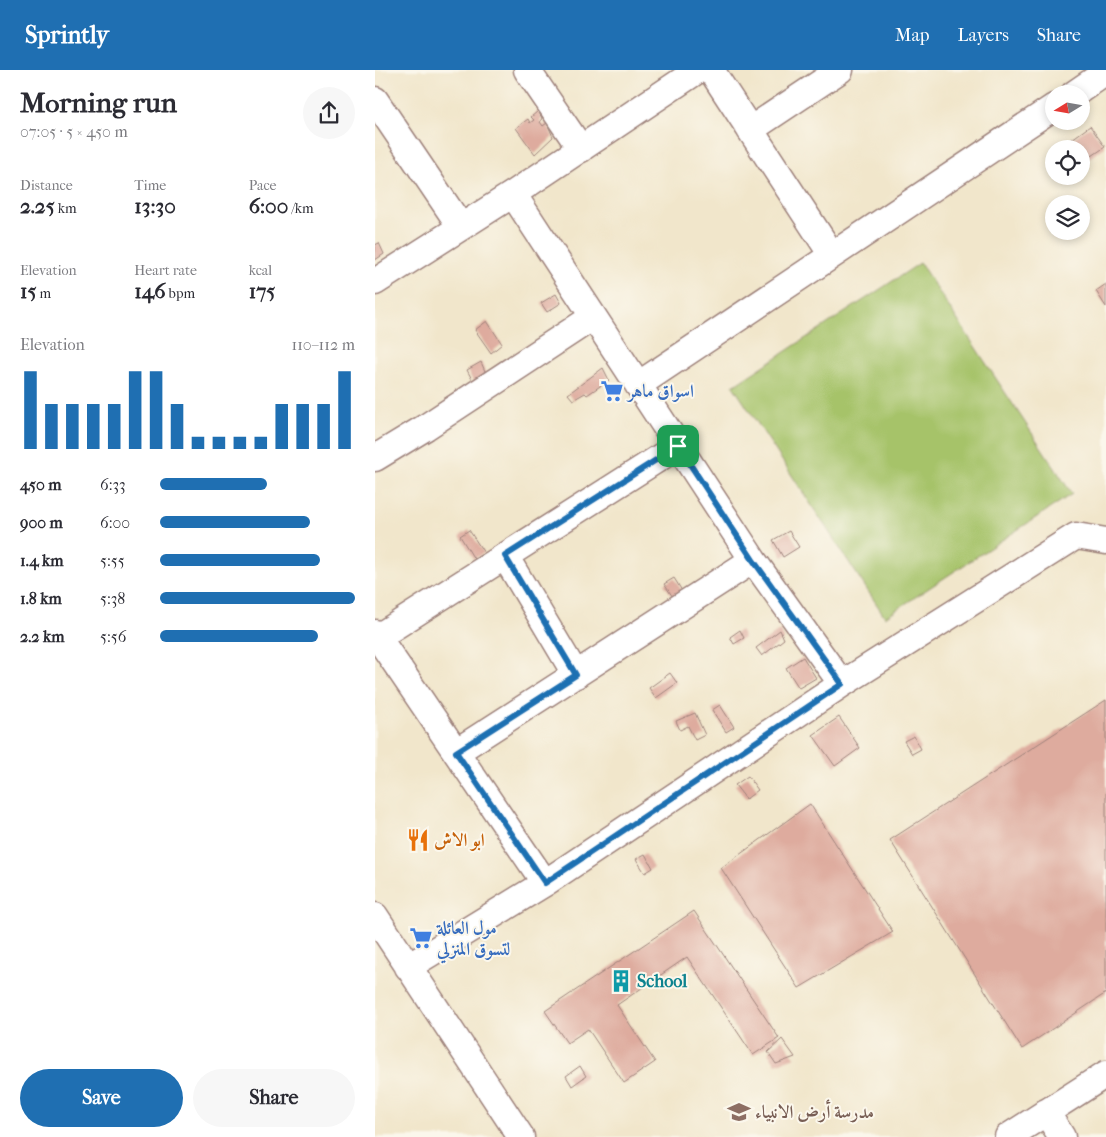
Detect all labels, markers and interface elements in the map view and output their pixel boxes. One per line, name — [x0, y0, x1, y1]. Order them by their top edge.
text: Sprintly — [25, 21, 109, 49]
text: Map — [895, 25, 929, 46]
text: Layers — [957, 25, 1009, 46]
text: Share — [1037, 25, 1081, 46]
north arrow — [1045, 85, 1090, 130]
map controls — [1045, 85, 1090, 240]
text: Morning run — [20, 86, 177, 119]
button: share — [303, 87, 355, 139]
text: 07:05 · 5 × 450 m — [20, 122, 128, 141]
button: locate — [1045, 140, 1090, 185]
text: Distance — [20, 177, 73, 194]
text: Time — [134, 177, 166, 194]
text: Pace — [249, 177, 277, 194]
text: 2.25 — [20, 194, 55, 218]
text: 13:30 — [134, 194, 176, 218]
text: 6:00 — [249, 194, 288, 218]
button: layers — [1045, 195, 1090, 240]
text: km — [55, 200, 77, 217]
text: /km — [288, 200, 314, 217]
text: Elevation — [20, 262, 77, 279]
text: Heart rate — [134, 262, 197, 279]
text: kcal — [249, 262, 272, 279]
text: 15 — [20, 279, 37, 303]
text: 146 — [134, 279, 166, 303]
text: 175 — [249, 279, 275, 303]
text: m — [37, 285, 51, 302]
text: bpm — [166, 285, 195, 302]
text: Elevation — [20, 335, 85, 354]
text: 110–112 m — [291, 335, 355, 354]
supermarket icon: اسواق ماهر — [599, 378, 625, 404]
place label: اسواق ماهر — [626, 381, 694, 403]
pin — [657, 425, 699, 467]
icon: arrive — [664, 432, 692, 460]
text: 450 m — [20, 475, 61, 494]
text: 6:33 — [100, 475, 126, 494]
text: 900 m — [20, 513, 63, 532]
text: 6:00 — [100, 513, 130, 532]
text: 1.4 km — [20, 551, 64, 570]
text: 5:55 — [100, 551, 125, 570]
text: 1.8 km — [20, 589, 62, 608]
text: 5:38 — [100, 589, 125, 608]
text: 2.2 km — [20, 627, 65, 646]
text: 5:56 — [100, 627, 126, 646]
restaurant icon: ابو الاش — [405, 827, 431, 853]
place label: ابو الاش — [434, 830, 485, 851]
place label: مول العائلة لتسوق المنزلي — [436, 918, 510, 964]
supermarket icon: مول العائلة لتسوق المنزلي — [408, 925, 434, 951]
building icon: School — [608, 968, 634, 994]
place label: School — [637, 971, 688, 992]
button: Save — [20, 1069, 183, 1127]
button: Share — [193, 1069, 355, 1127]
school or university icon: مدرسة أرض الانبياء — [726, 1099, 752, 1125]
place label: مدرسة أرض الانبياء — [755, 1099, 874, 1123]

